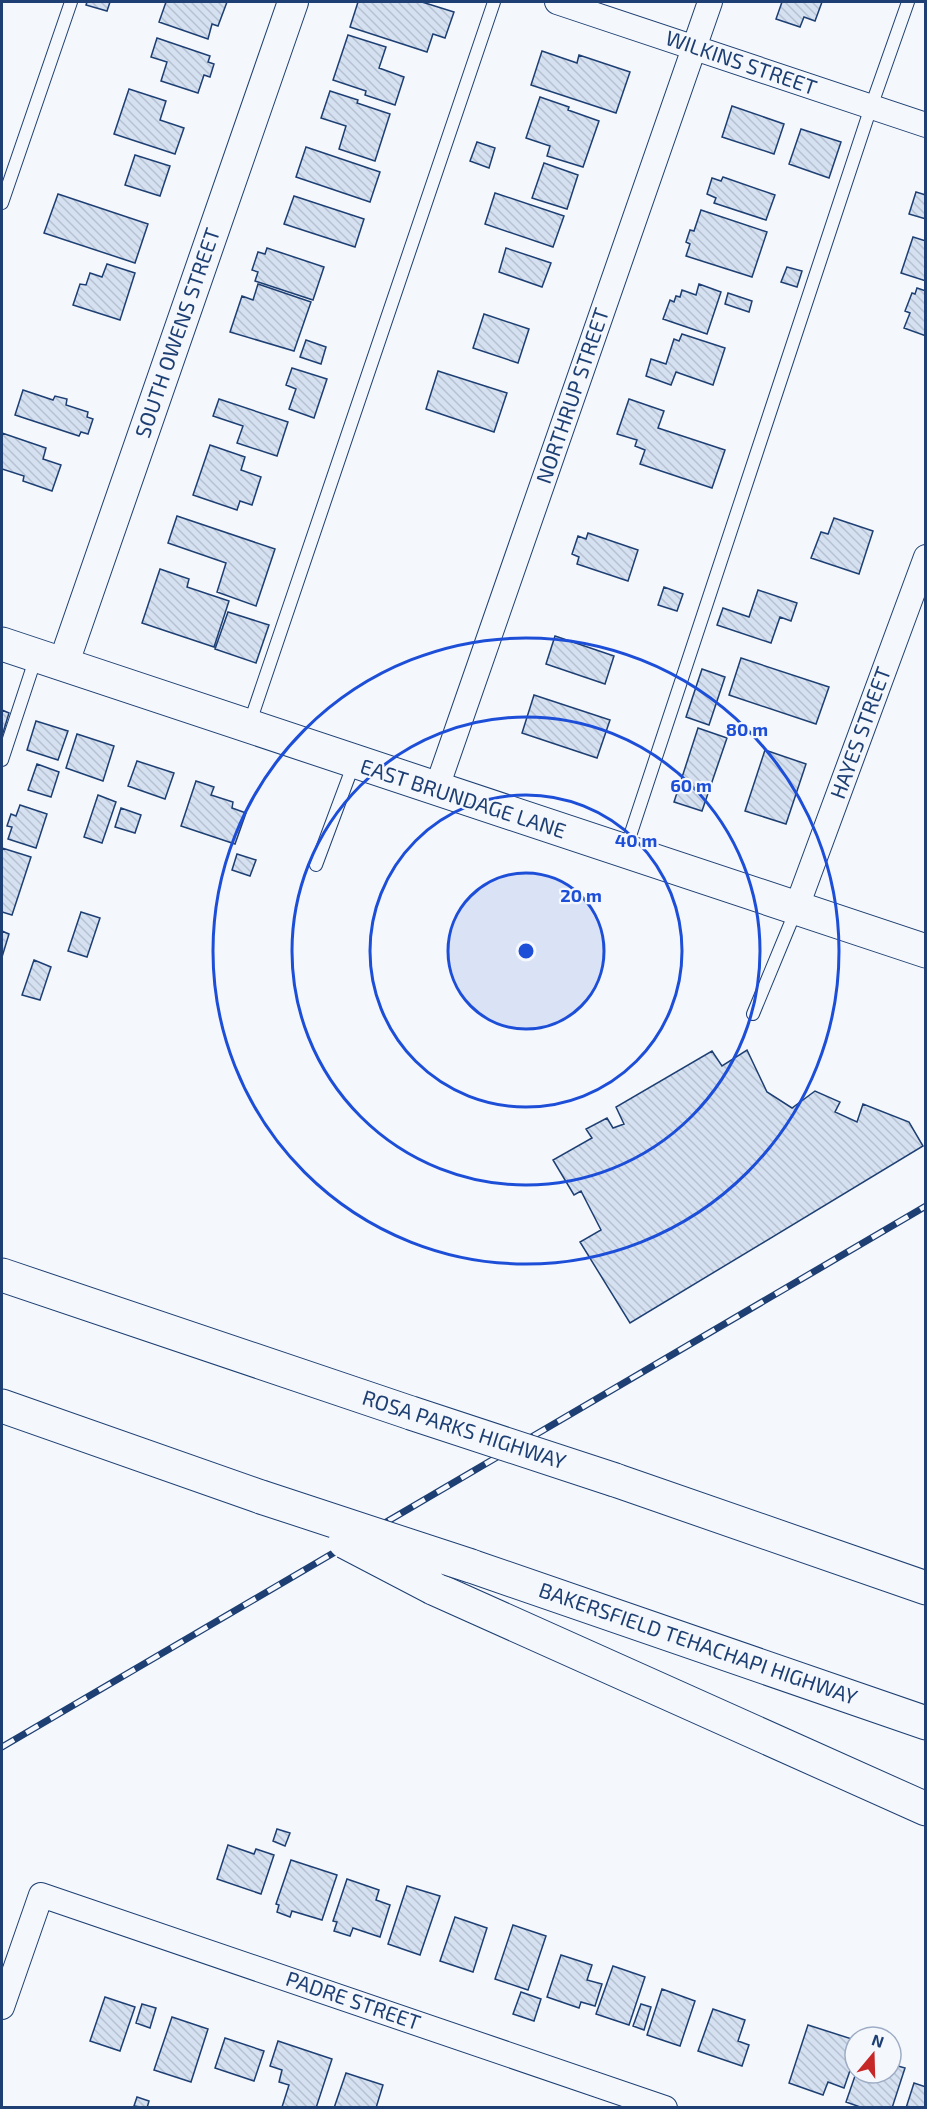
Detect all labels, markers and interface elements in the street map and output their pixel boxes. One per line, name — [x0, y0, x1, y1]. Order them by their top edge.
street label: WILKINS STREET — [663, 24, 820, 99]
street label: SOUTH OWENS STREET — [129, 224, 224, 441]
street label: NORTHRUP STREET — [530, 304, 613, 487]
street label: HAYES STREET — [824, 663, 895, 802]
text: 80 m — [726, 718, 768, 740]
street label: EAST BRUNDAGE LANE — [358, 753, 569, 843]
text: 60 m — [670, 774, 712, 796]
text: 40 m — [615, 829, 657, 851]
text: 20 m — [560, 884, 602, 906]
centre of rings — [516, 941, 536, 961]
street label: ROSA PARKS HIGHWAY — [359, 1384, 570, 1473]
street label: BAKERSFIELD TEHACHAPI HIGHWAY — [536, 1576, 861, 1709]
street label: PADRE STREET — [283, 1965, 424, 2034]
north arrow — [843, 2025, 903, 2085]
text: N — [869, 2029, 887, 2051]

